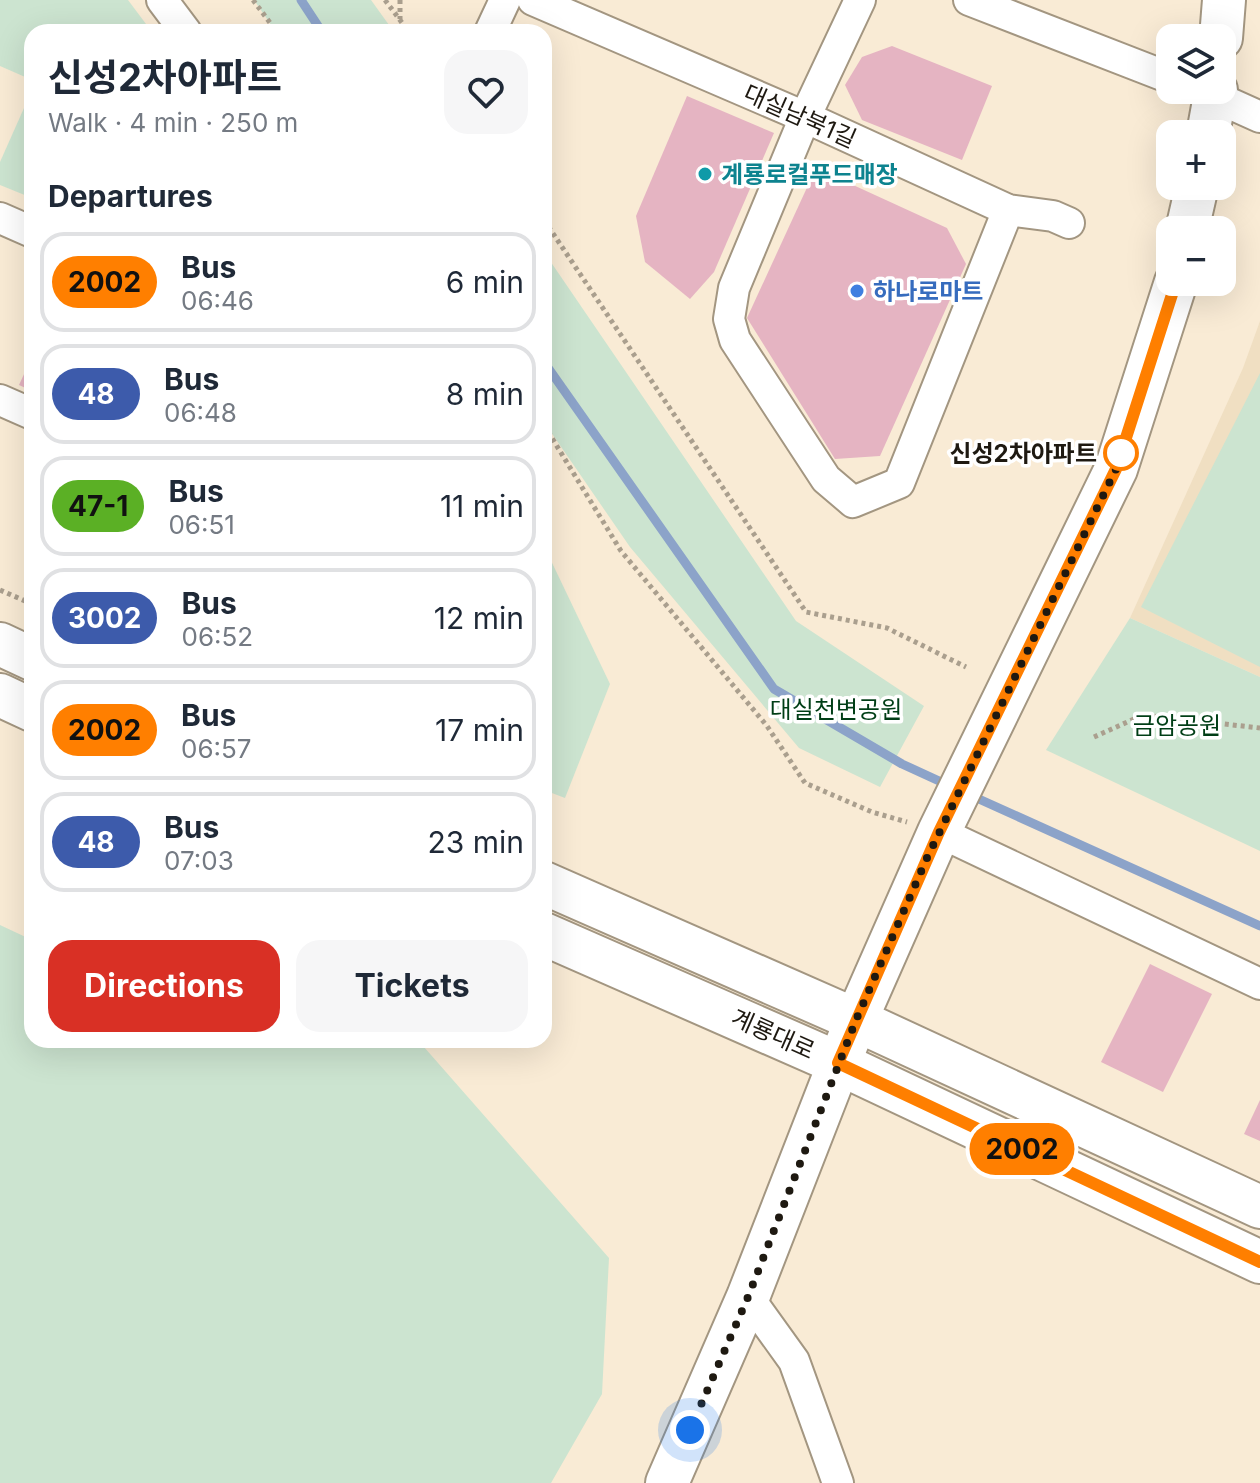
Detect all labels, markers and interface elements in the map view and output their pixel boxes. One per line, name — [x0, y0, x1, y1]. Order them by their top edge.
map controls — [1156, 24, 1236, 296]
button: layers — [1156, 24, 1236, 104]
button: heart — [444, 50, 528, 134]
text: 신성2차아파트 — [48, 54, 282, 100]
street label: 대실남북1길 — [739, 78, 861, 154]
text: Walk · 4 min · 250 m — [48, 107, 298, 138]
button: + — [1156, 120, 1236, 200]
place label: 계룡로컬푸드매장 — [721, 160, 898, 189]
marker: 계룡로컬푸드매장 — [696, 165, 714, 183]
text: Departures — [48, 178, 213, 214]
button: − — [1156, 216, 1236, 296]
text: Bus — [181, 249, 236, 285]
text: 6 min — [446, 264, 524, 300]
text: 2002 — [68, 265, 141, 299]
place label: 하나로마트 — [873, 277, 983, 306]
marker: 하나로마트 — [848, 282, 866, 300]
text: 06:46 — [181, 285, 254, 316]
text: Bus — [164, 361, 219, 397]
text: 8 min — [446, 376, 524, 412]
text: 48 — [77, 377, 115, 411]
text: 06:48 — [164, 397, 237, 428]
marker: 신성2차아파트 — [1104, 436, 1138, 470]
place label: 신성2차아파트 — [949, 439, 1097, 468]
text: Bus — [168, 473, 224, 509]
text: 11 min — [440, 488, 524, 524]
text: 47-1 — [68, 489, 128, 523]
text: 06:51 — [168, 509, 235, 540]
text: Bus — [181, 585, 237, 621]
text: 12 min — [434, 600, 524, 636]
text: 3002 — [68, 601, 141, 635]
text: 06:52 — [181, 621, 253, 652]
park label: 대실천변공원 — [770, 695, 902, 724]
text: Bus — [181, 697, 236, 733]
park label: 금암공원 — [1133, 711, 1221, 740]
text: 17 min — [435, 712, 524, 748]
text: 2002 — [68, 713, 141, 747]
text: 06:57 — [181, 733, 252, 764]
text: Bus — [164, 809, 219, 845]
text: 23 min — [427, 824, 524, 860]
text: 48 — [77, 825, 115, 859]
text: 07:03 — [164, 845, 234, 876]
button: Directions — [48, 940, 280, 1032]
button: Tickets — [296, 940, 528, 1032]
street label: 계룡대로 — [727, 1003, 819, 1065]
line badge: 2002 — [966, 1123, 1078, 1175]
text: 2002 — [985, 1132, 1059, 1166]
your location — [670, 1410, 710, 1450]

